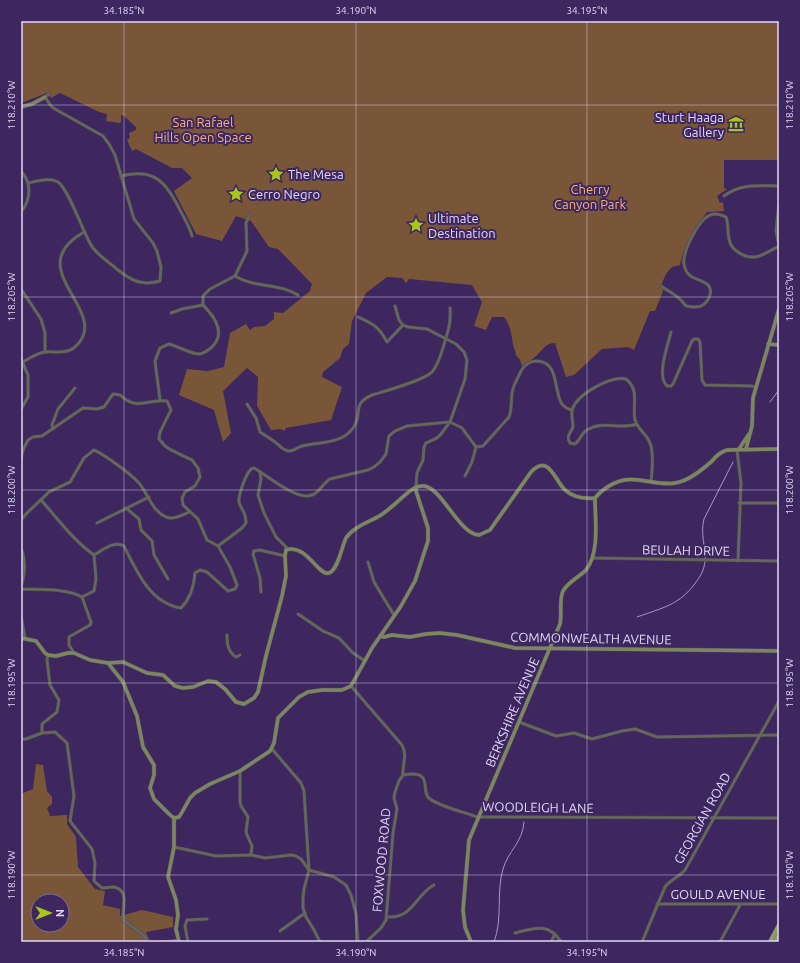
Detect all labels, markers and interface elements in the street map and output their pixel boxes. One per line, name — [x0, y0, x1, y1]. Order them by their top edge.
text: 34.185°N — [103, 5, 145, 16]
text: 34.190°N — [335, 5, 377, 16]
text: 34.195°N — [566, 5, 608, 16]
text: 118.210°W — [6, 81, 17, 129]
text: 118.210°W — [784, 81, 795, 129]
place label: Sturt Haaga Gallery — [655, 110, 724, 139]
park label: San Rafael Hills Open Space — [154, 115, 252, 144]
museum icon: Sturt Haaga Gallery — [727, 115, 745, 133]
place icon: The Mesa — [267, 165, 285, 183]
place label: The Mesa — [288, 167, 344, 181]
park label: Cherry Canyon Park — [554, 182, 626, 211]
place icon: Cerro Negro — [227, 185, 245, 203]
place label: Cerro Negro — [248, 187, 320, 201]
place label: Ultimate Destination — [428, 211, 496, 240]
place icon: Ultimate Destination — [407, 216, 425, 234]
text: 118.205°W — [6, 273, 17, 321]
text: 118.205°W — [784, 273, 795, 321]
text: 118.200°W — [6, 466, 17, 514]
text: 118.200°W — [784, 466, 795, 514]
street label: BEULAH DRIVE — [642, 542, 730, 558]
street label: COMMONWEALTH AVENUE — [510, 630, 672, 646]
street label: BERKSHIRE AVENUE — [483, 655, 541, 769]
text: 118.195°W — [6, 659, 17, 707]
text: 118.195°W — [784, 659, 795, 707]
street label: GEORGIAN ROAD — [671, 770, 733, 866]
street label: WOODLEIGH LANE — [482, 799, 594, 815]
street label: FOXWOOD ROAD — [369, 807, 393, 913]
text: 118.190°W — [6, 851, 17, 899]
text: 118.190°W — [784, 851, 795, 899]
street label: GOULD AVENUE — [670, 887, 766, 901]
north arrow — [30, 893, 70, 933]
text: N — [54, 909, 66, 917]
text: 34.185°N — [103, 947, 145, 958]
text: 34.190°N — [335, 947, 377, 958]
text: 34.195°N — [566, 947, 608, 958]

